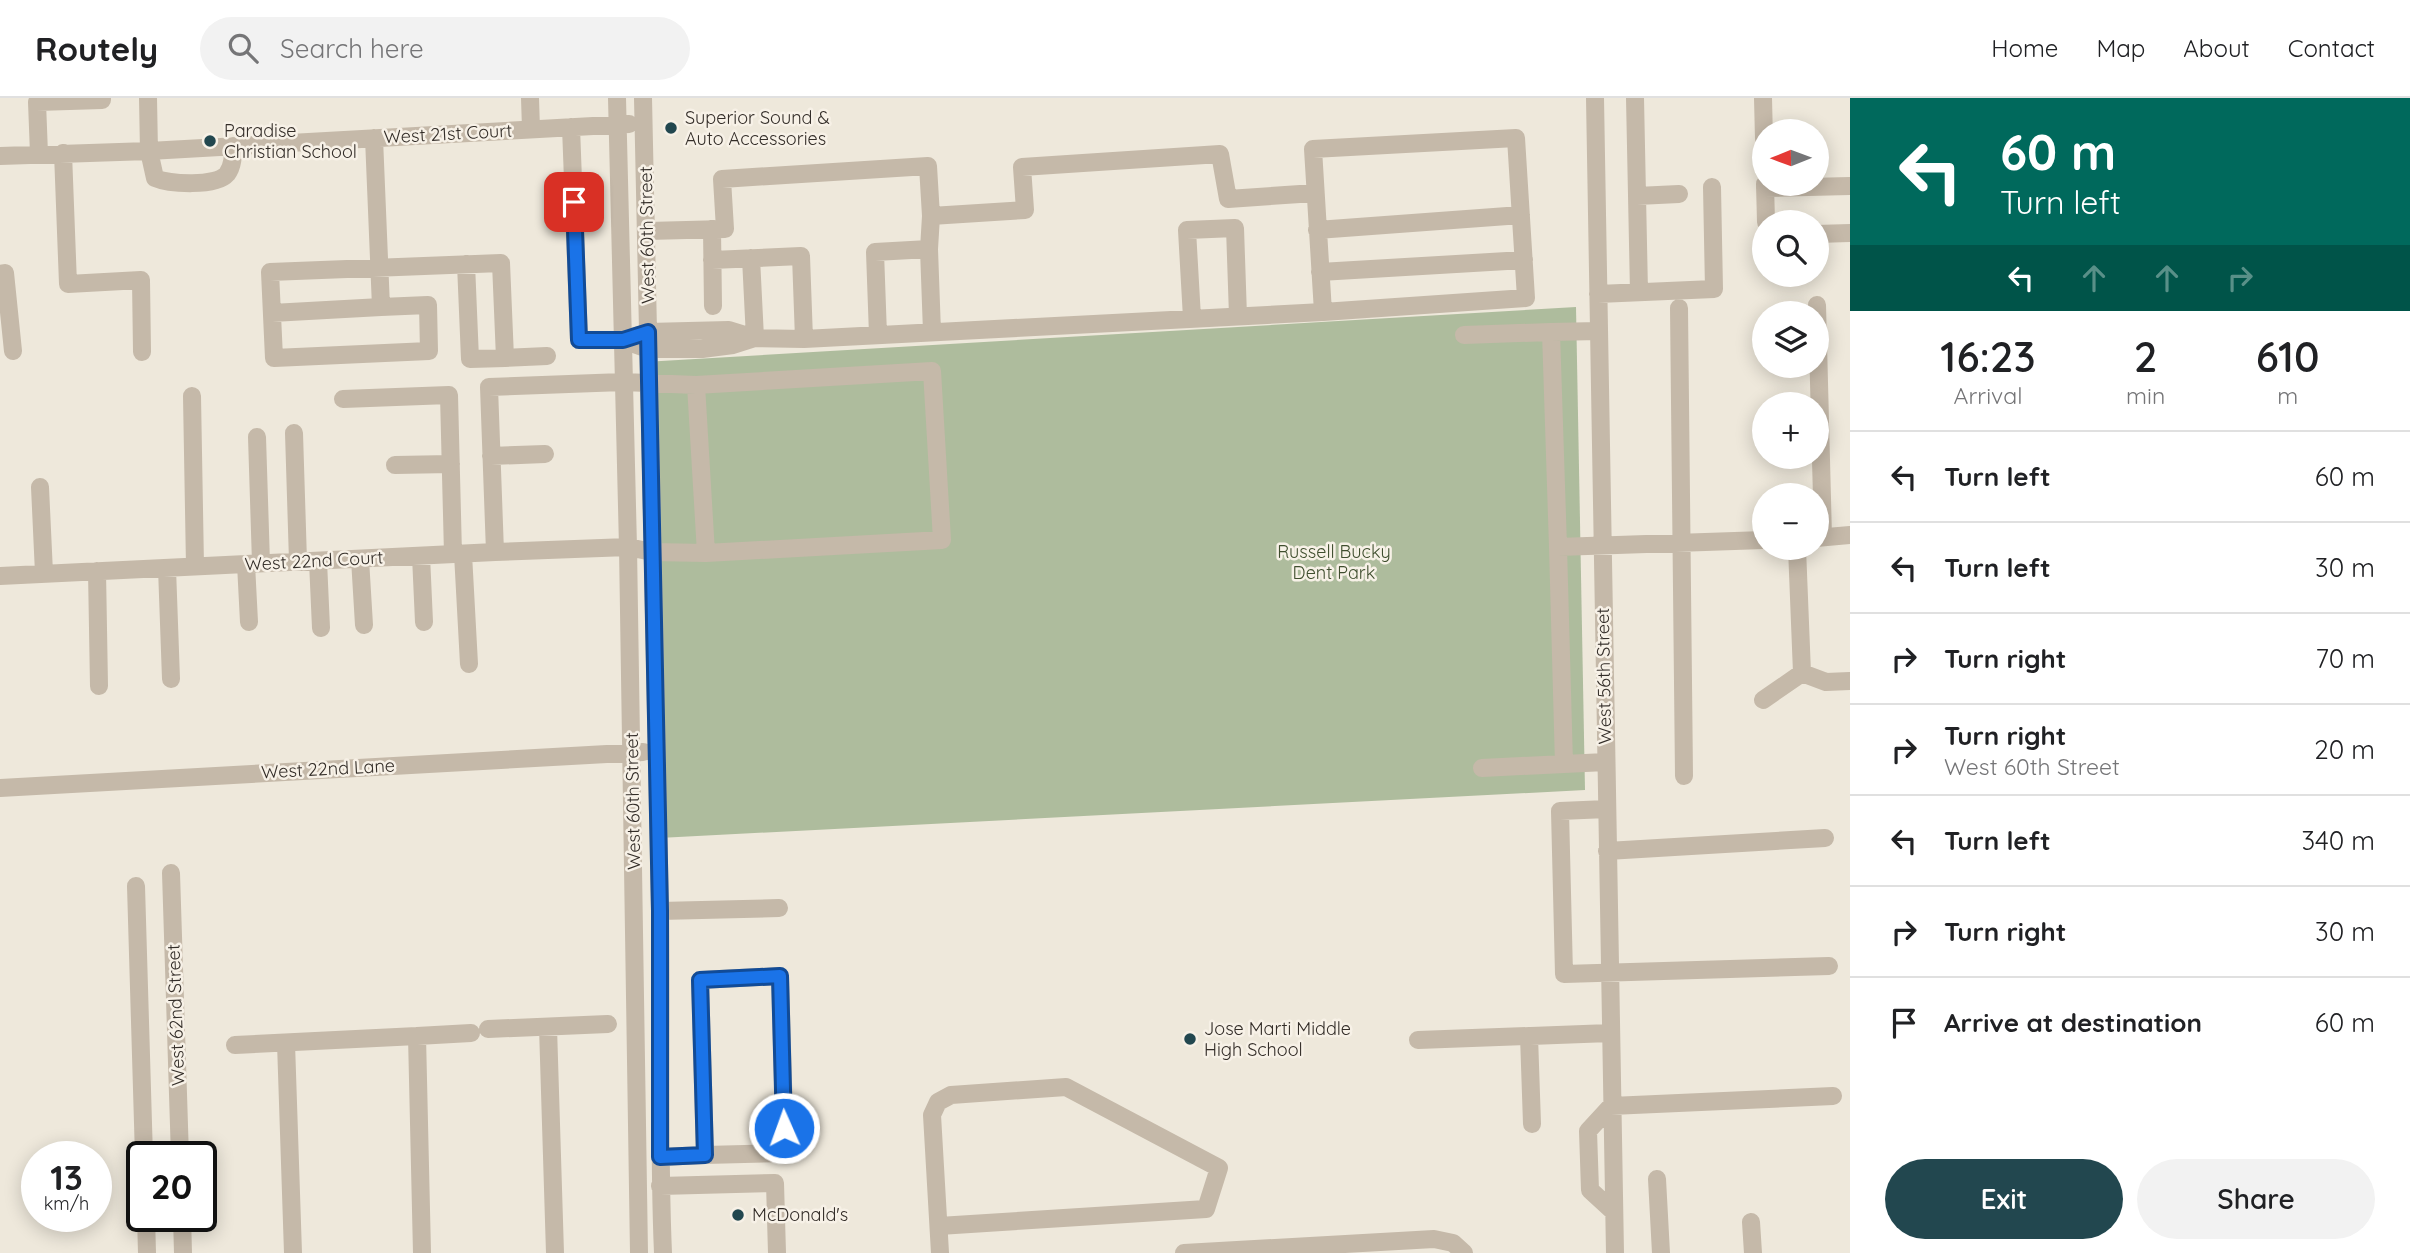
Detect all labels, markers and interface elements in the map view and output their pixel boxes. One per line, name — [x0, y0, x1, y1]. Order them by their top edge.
search box — [200, 17, 690, 80]
text: Routely — [35, 28, 158, 69]
icon: search — [224, 29, 262, 67]
text: Search here — [280, 32, 424, 65]
text: Home — [1991, 33, 2058, 63]
text: Map — [2096, 33, 2145, 63]
text: About — [2183, 33, 2250, 63]
text: Contact — [2288, 33, 2375, 63]
place label: Superior Sound & Auto Accessories — [685, 106, 830, 150]
place label: Paradise Christian School — [224, 119, 357, 163]
street label: West 21st Court — [383, 119, 513, 148]
north arrow — [1752, 119, 1829, 196]
map controls — [1752, 119, 1829, 560]
marker: Superior Sound & Auto Accessories — [663, 120, 679, 136]
text: 60 m — [2000, 121, 2116, 182]
icon: left — [1885, 126, 1976, 217]
marker: Paradise Christian School — [202, 133, 218, 149]
street label: West 60th Street — [634, 166, 659, 304]
pin — [544, 172, 604, 232]
text: Turn left — [2000, 182, 2121, 222]
icon: arrive — [555, 183, 593, 221]
button: search — [1752, 210, 1829, 287]
icon: left — [2002, 259, 2040, 297]
icon: ahead — [2075, 259, 2113, 297]
icon: ahead — [2148, 259, 2186, 297]
icon: right — [2221, 259, 2259, 297]
button: layers — [1752, 301, 1829, 378]
text: 16:23 — [1940, 330, 2036, 383]
text: 2 — [2134, 330, 2158, 383]
text: 610 — [2256, 330, 2320, 383]
text: Arrival — [1954, 381, 2022, 410]
text: min — [2126, 381, 2165, 410]
text: m — [2277, 381, 2298, 410]
button: + — [1752, 392, 1829, 469]
icon: left — [1885, 458, 1923, 496]
text: Turn left — [1944, 460, 2051, 493]
text: 60 m — [2315, 460, 2375, 493]
button: − — [1752, 483, 1829, 560]
park label: Russell Bucky Dent Park — [1277, 540, 1391, 584]
street label: West 22nd Court — [244, 545, 384, 576]
icon: left — [1885, 549, 1923, 587]
text: Turn left — [1944, 551, 2051, 584]
text: 30 m — [2315, 551, 2375, 584]
street label: West 56th Street — [1591, 607, 1616, 745]
icon: right — [1885, 640, 1923, 678]
text: Turn right — [1944, 642, 2066, 675]
text: 70 m — [2315, 642, 2375, 675]
text: Turn right — [1944, 719, 2066, 752]
icon: right — [1885, 731, 1923, 769]
street label: West 60th Street — [620, 732, 645, 870]
text: 20 m — [2314, 733, 2375, 766]
text: West 60th Street — [1944, 752, 2120, 781]
street label: West 22nd Lane — [260, 754, 395, 783]
icon: left — [1885, 822, 1923, 860]
text: Turn left — [1944, 824, 2051, 857]
text: 340 m — [2301, 824, 2375, 857]
icon: right — [1885, 913, 1923, 951]
text: Turn right — [1944, 915, 2066, 948]
text: 30 m — [2315, 915, 2375, 948]
street label: West 62nd Street — [162, 944, 189, 1086]
icon: arrive — [1885, 1004, 1923, 1042]
text: Arrive at destination — [1944, 1006, 2202, 1039]
text: 60 m — [2315, 1006, 2375, 1039]
place label: Jose Marti Middle High School — [1204, 1017, 1351, 1061]
marker: Jose Marti Middle High School — [1182, 1031, 1198, 1047]
position arrow — [747, 1091, 821, 1165]
speed limit sign: 20 — [126, 1141, 217, 1232]
text: 13 — [50, 1155, 83, 1199]
button: Exit — [1885, 1159, 2123, 1239]
button: Share — [2137, 1159, 2375, 1239]
text: km/h — [44, 1192, 89, 1215]
place label: McDonald's — [752, 1203, 848, 1226]
marker: McDonald's — [730, 1207, 746, 1223]

